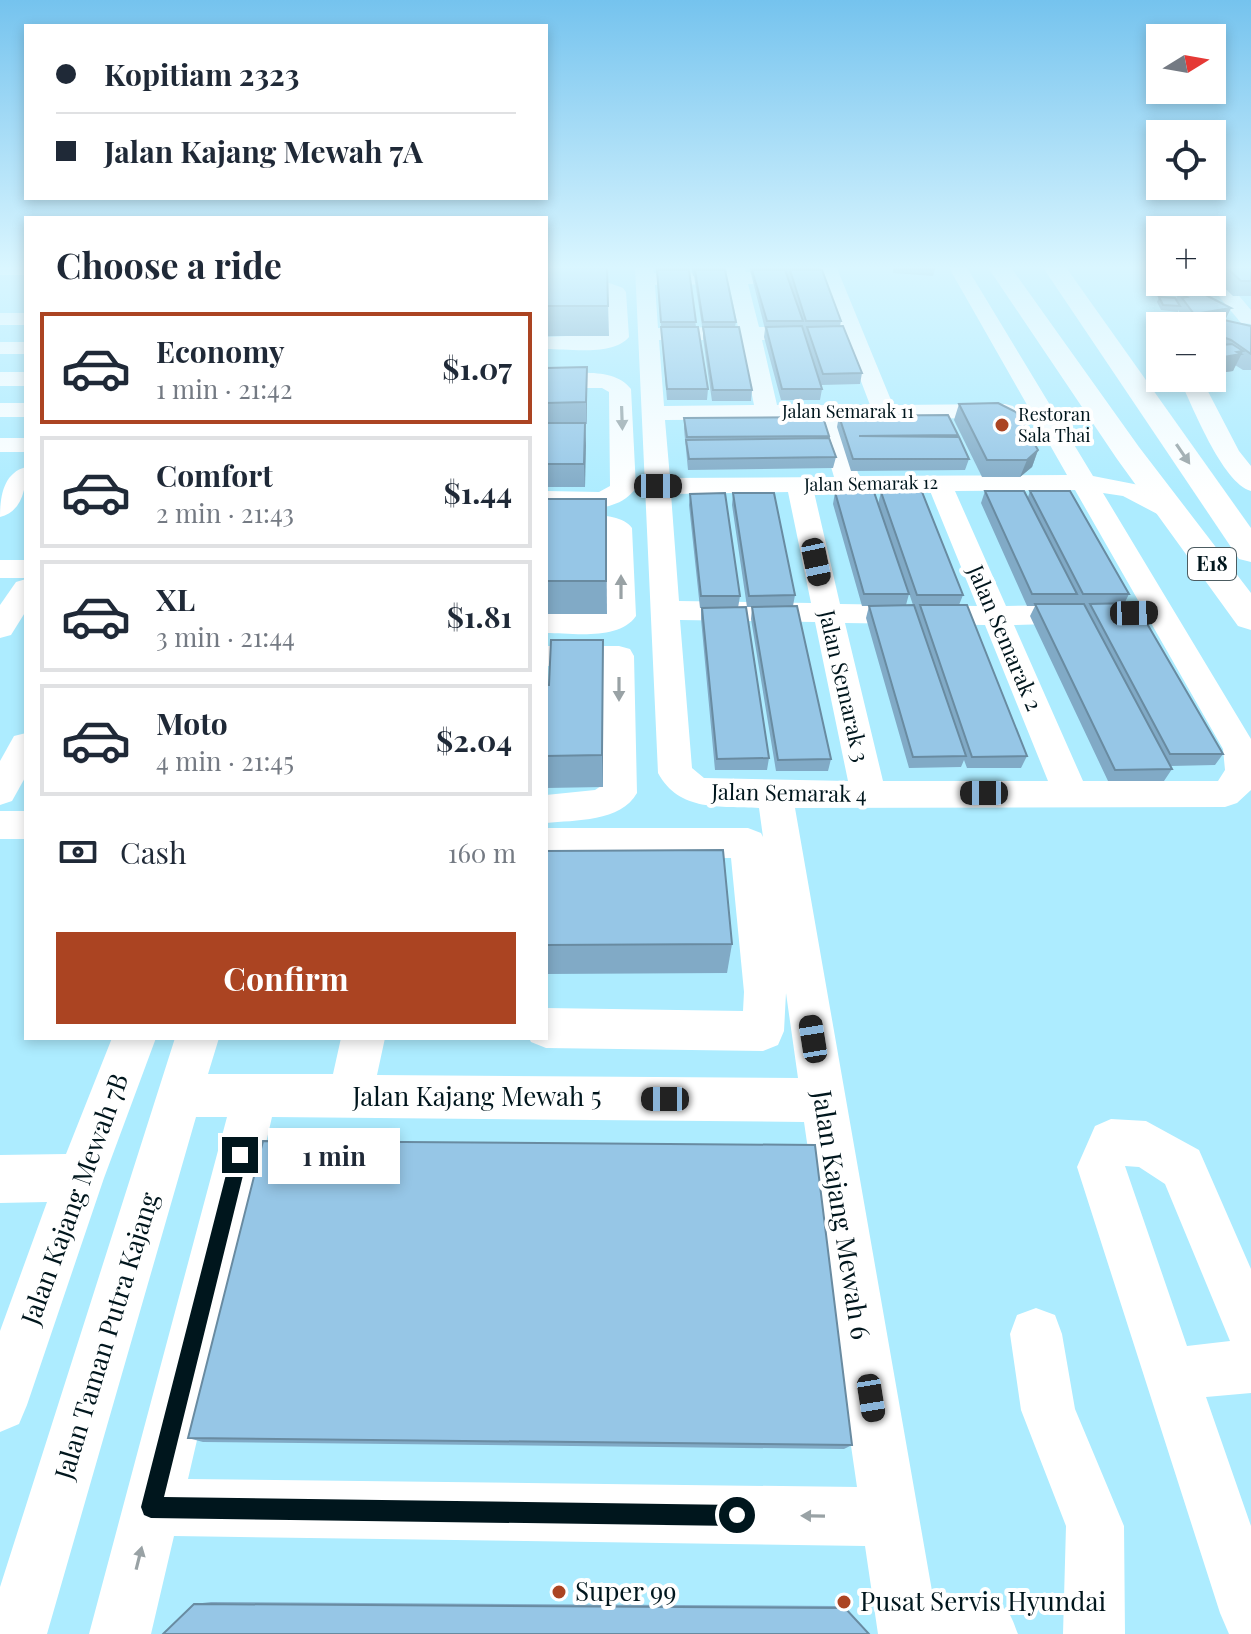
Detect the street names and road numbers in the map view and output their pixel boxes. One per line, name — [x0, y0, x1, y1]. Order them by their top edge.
street label: Jalan Semarak 11 — [781, 399, 914, 423]
street label: Jalan Semarak 12 — [803, 470, 938, 496]
road number: E18 — [1188, 548, 1236, 580]
street label: Jalan Semarak 2 — [961, 559, 1050, 715]
street label: Jalan Semarak 3 — [813, 606, 877, 765]
street label: Jalan Semarak 4 — [710, 776, 867, 808]
street label: Jalan Kajang Mewah 7B — [11, 1068, 135, 1330]
street label: Jalan Kajang Mewah 5 — [351, 1078, 602, 1113]
street label: Jalan Kajang Mewah 6 — [805, 1087, 879, 1342]
street label: Jalan Taman Putra Kajang — [45, 1187, 166, 1484]

